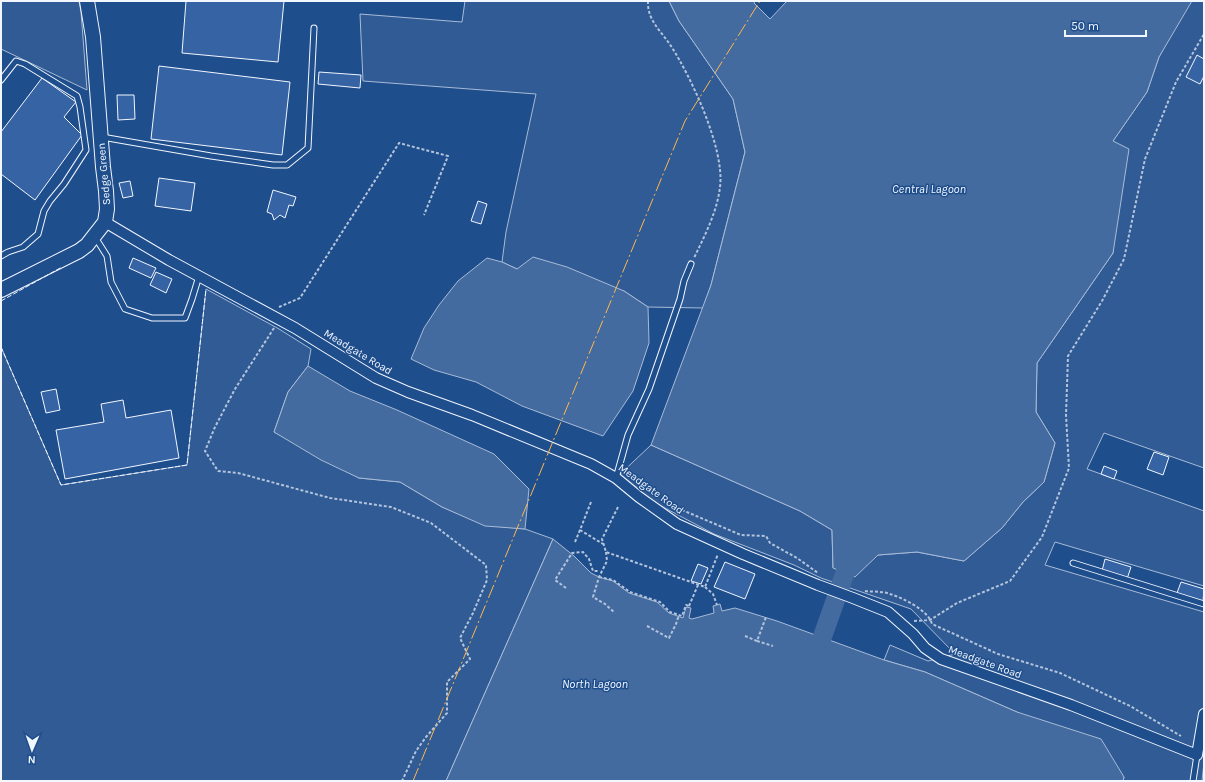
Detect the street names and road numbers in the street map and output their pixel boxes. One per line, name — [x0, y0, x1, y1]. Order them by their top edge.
street label: Sedge Green — [95, 142, 113, 206]
street label: Meadgate Road — [321, 326, 395, 378]
street label: Meadgate Road — [616, 461, 686, 517]
street label: Meadgate Road — [946, 643, 1024, 681]

